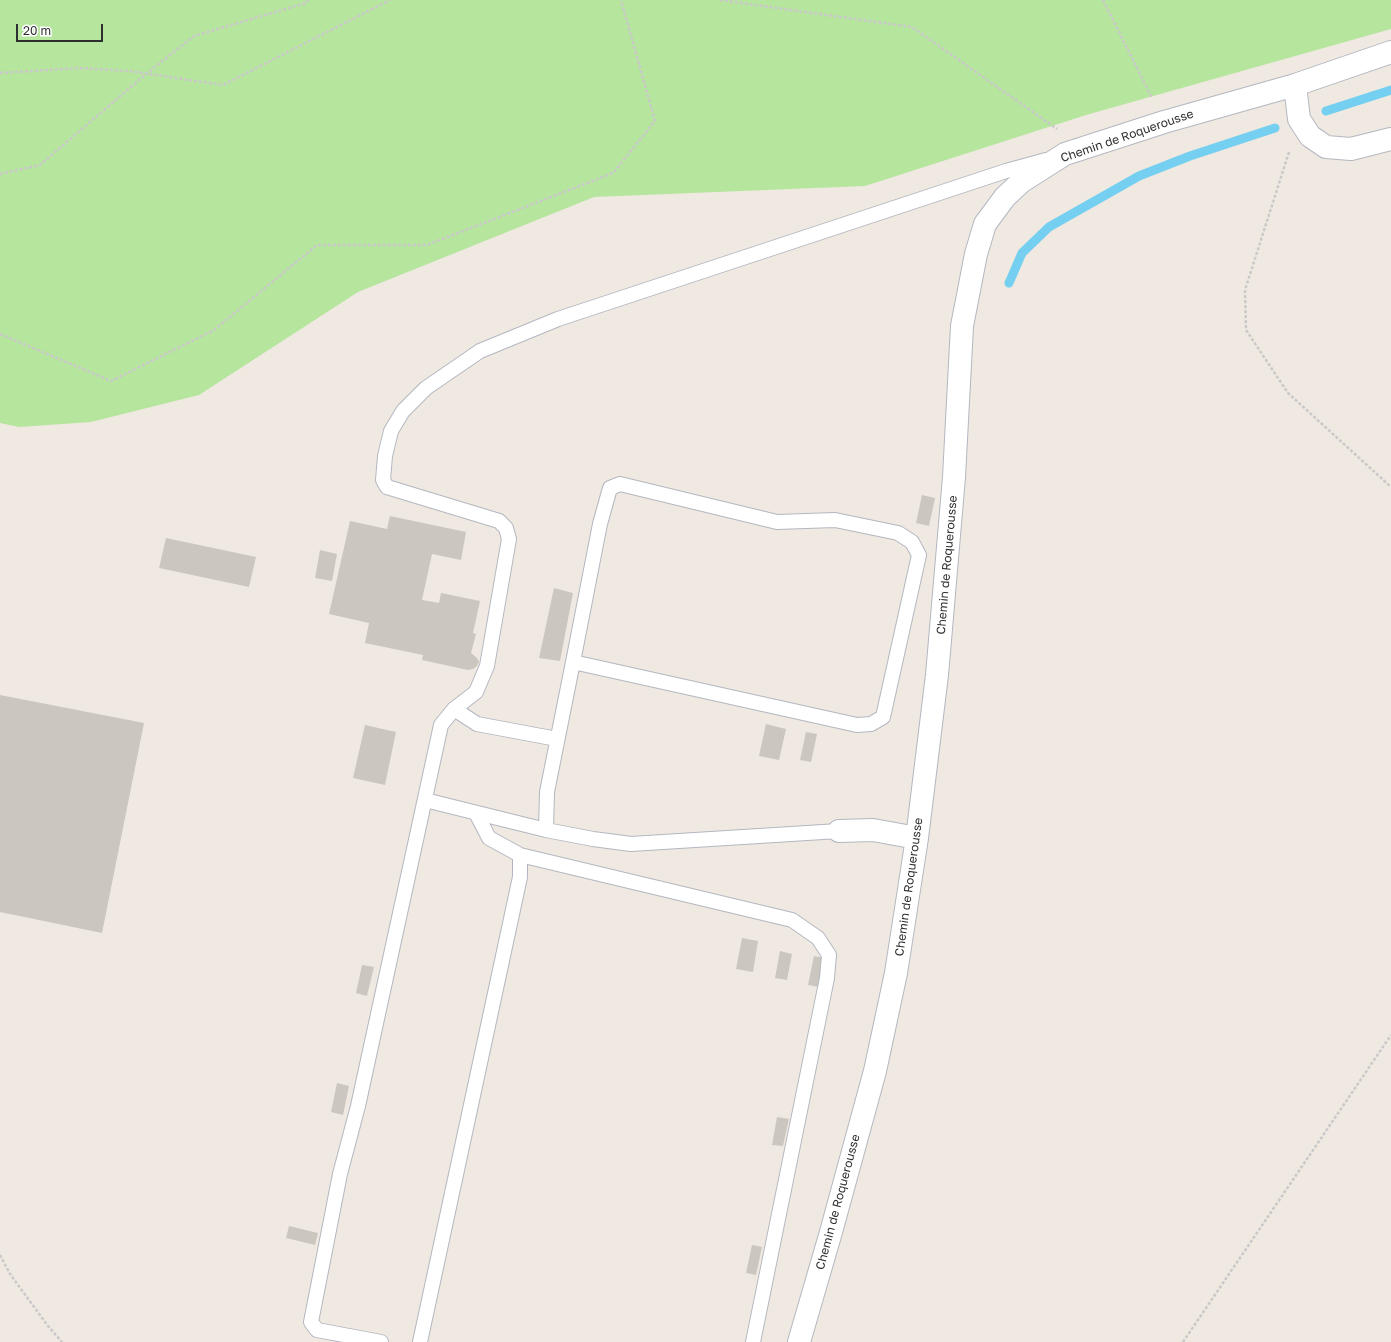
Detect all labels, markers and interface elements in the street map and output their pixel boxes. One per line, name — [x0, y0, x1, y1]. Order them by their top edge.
scale bar — [18, 16, 105, 42]
text: 20 m — [23, 23, 51, 38]
street label: Chemin de Roquerousse — [1059, 106, 1195, 166]
street label: Chemin de Roquerousse — [934, 495, 960, 635]
street label: Chemin de Roquerousse — [892, 817, 926, 957]
street label: Chemin de Roquerousse — [813, 1133, 863, 1271]

